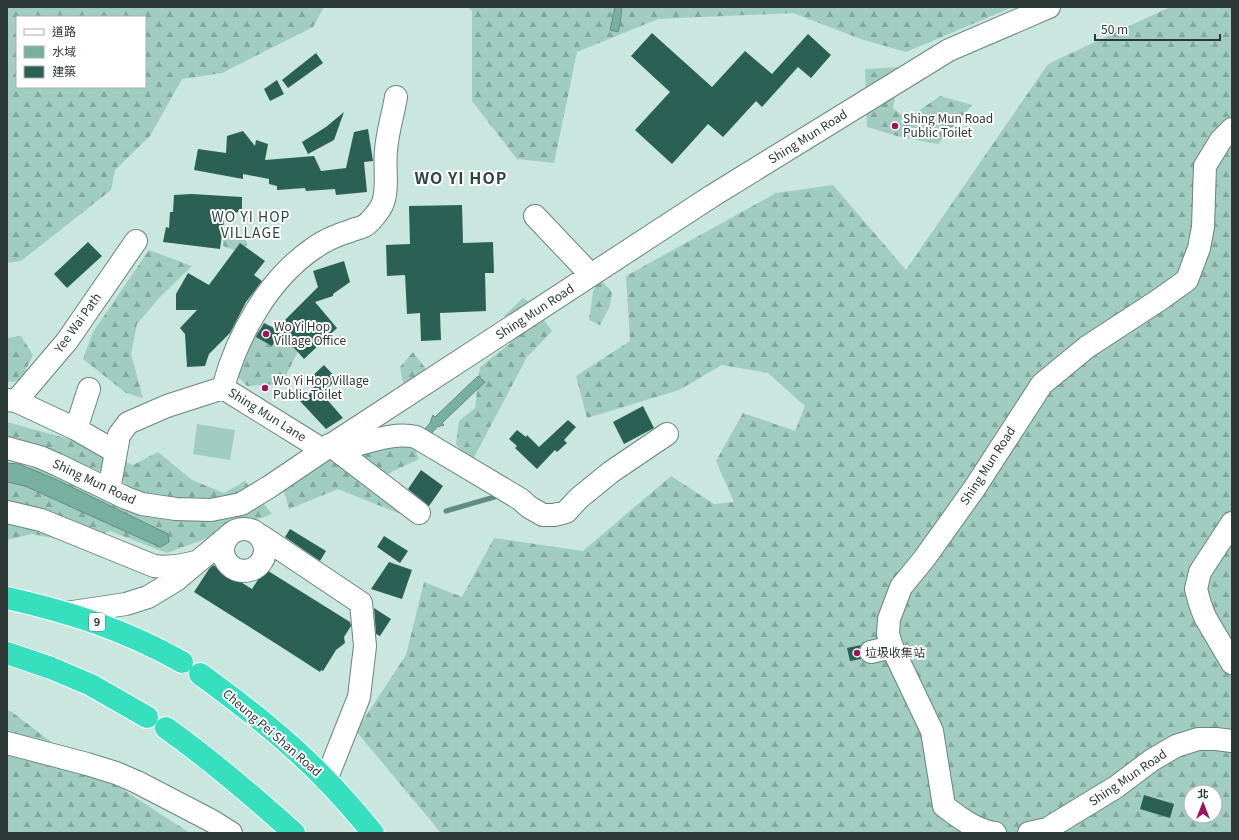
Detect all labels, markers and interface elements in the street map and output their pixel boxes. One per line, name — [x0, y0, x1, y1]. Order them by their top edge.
legend — [16, 16, 146, 88]
scale bar — [1095, 16, 1220, 42]
text: 50 m — [1101, 20, 1128, 37]
text: 道路 — [52, 22, 76, 39]
text: 水域 — [52, 42, 76, 59]
text: 建築 — [52, 62, 76, 79]
street label: Shing Mun Road — [764, 105, 850, 167]
place label: Shing Mun Road Public Toilet — [903, 109, 993, 140]
marker: Shing Mun Road Public Toilet — [890, 121, 900, 131]
district label: WO YI HOP — [415, 165, 507, 189]
district label: WO YI HOP VILLAGE — [212, 206, 290, 242]
street label: Shing Mun Road — [492, 279, 577, 342]
street label: Yee Wai Path — [49, 289, 104, 356]
place label: Wo Yi Hop Village Office — [274, 317, 346, 348]
marker: Wo Yi Hop Village Office — [261, 329, 271, 339]
place label: Wo Yi Hop Village Public Toilet — [273, 371, 369, 402]
street label: Shing Mun Lane — [226, 383, 310, 445]
marker: Wo Yi Hop Village Public Toilet — [260, 383, 270, 393]
street label: Shing Mun Road — [955, 423, 1018, 508]
street label: Shing Mun Road — [50, 454, 139, 507]
road number: 9 — [89, 613, 105, 631]
place label: 垃圾收集站 — [865, 643, 925, 660]
marker: 垃圾收集站 — [852, 648, 862, 658]
street label: Cheung Pei Shan Road — [220, 684, 326, 779]
street label: Shing Mun Road — [1085, 744, 1169, 809]
north arrow — [1183, 784, 1223, 824]
text: 北 — [1198, 785, 1209, 801]

